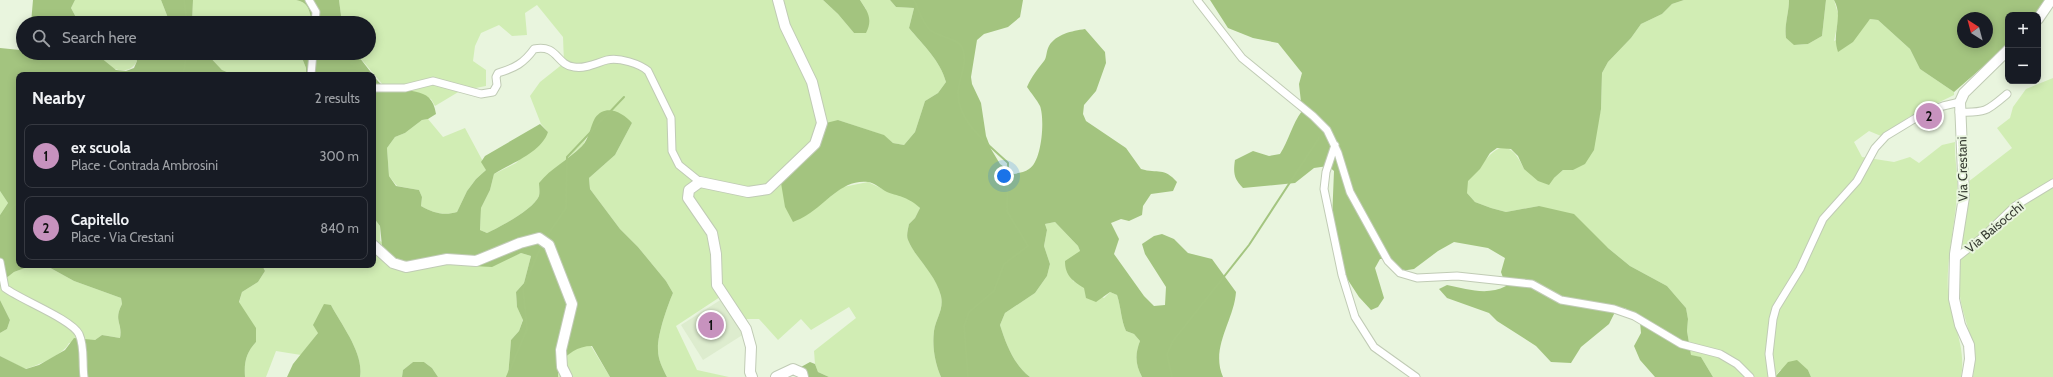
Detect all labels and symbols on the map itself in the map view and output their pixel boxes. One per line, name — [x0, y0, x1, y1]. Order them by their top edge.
north arrow — [1957, 12, 1993, 48]
pin: 2 — [1916, 101, 1942, 131]
street label: Via Crestani — [1953, 136, 1971, 202]
your location — [994, 166, 1014, 186]
street label: Via Baisocchi — [1962, 198, 2026, 256]
pin: 1 — [698, 310, 724, 340]

